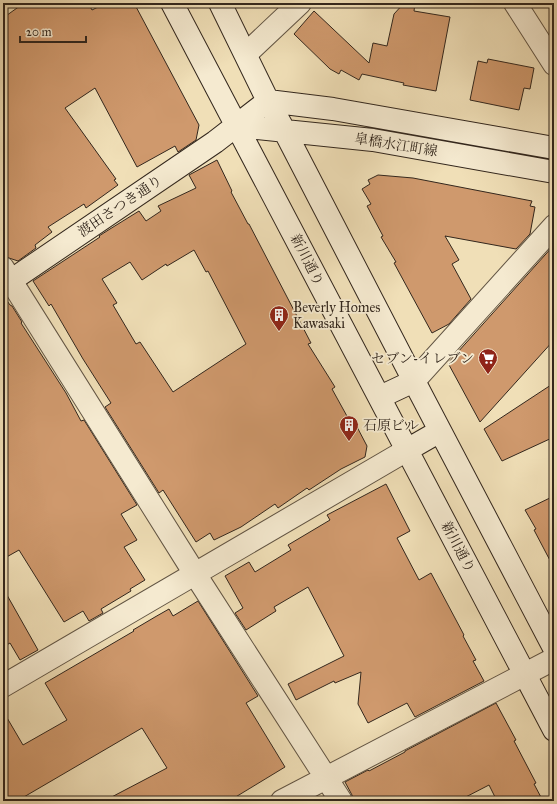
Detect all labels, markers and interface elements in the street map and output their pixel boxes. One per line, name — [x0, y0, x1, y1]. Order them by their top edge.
scale bar — [20, 18, 86, 44]
text: 20 m — [26, 25, 52, 39]
street label: 皐橋水江町線 — [353, 130, 439, 160]
street label: 渡田さつき通り — [75, 172, 165, 240]
street label: 新川通り — [287, 231, 327, 289]
place label: Beverly Homes Kawasaki — [293, 299, 380, 332]
building icon: Beverly Homes Kawasaki — [268, 304, 290, 332]
supermarket icon: セブン-イレブン — [477, 347, 499, 375]
place label: セブン-イレブン — [371, 350, 474, 367]
building icon: 石原ビル — [338, 414, 360, 442]
place label: 石原ビル — [363, 417, 419, 434]
street label: 新川通り — [437, 518, 479, 576]

